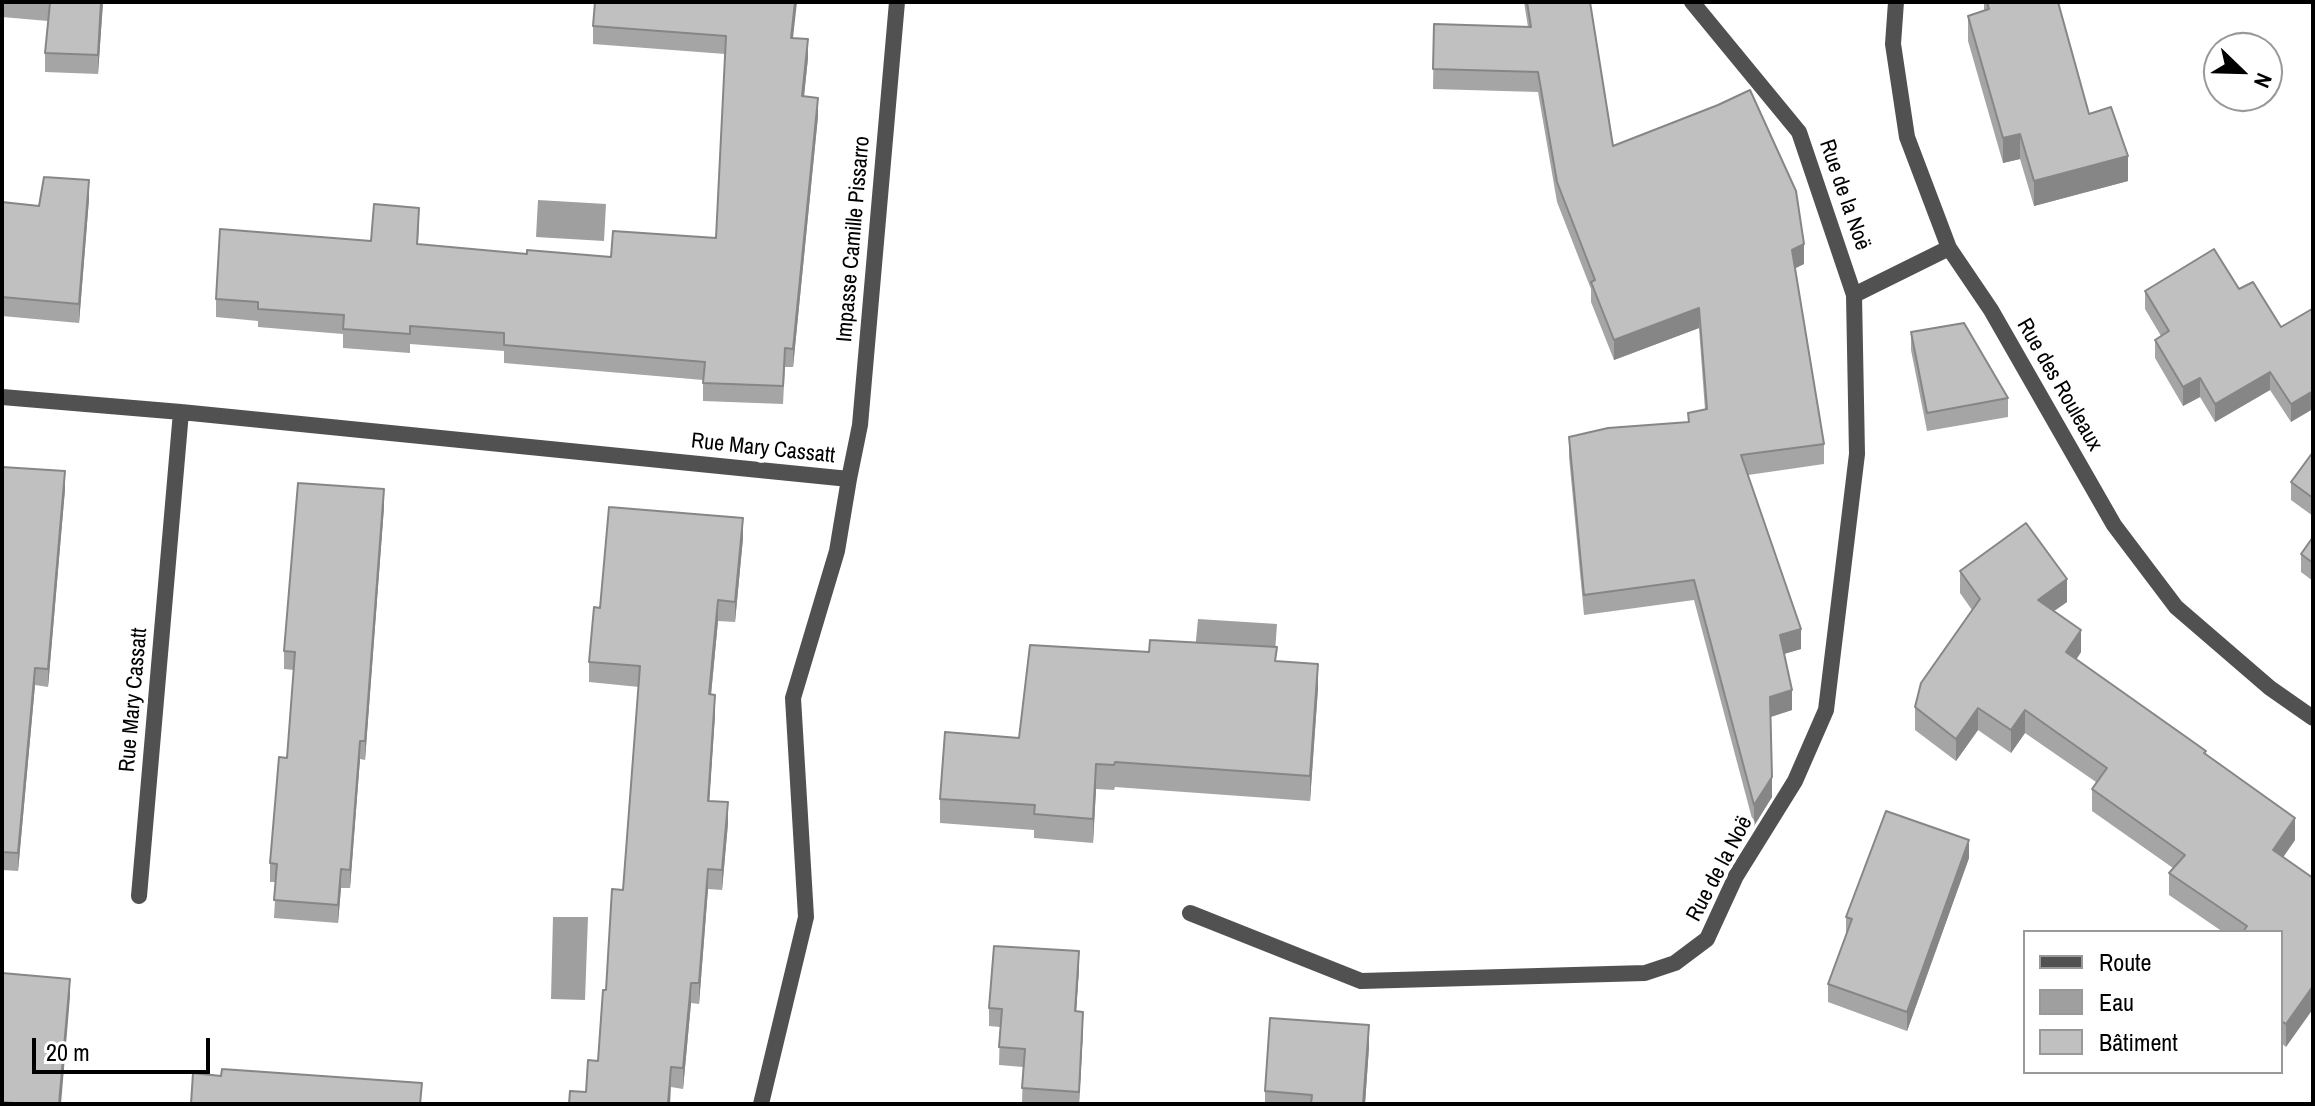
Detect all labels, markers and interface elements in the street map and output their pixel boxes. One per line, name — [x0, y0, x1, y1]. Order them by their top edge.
north arrow — [2203, 32, 2283, 112]
text: N — [2247, 69, 2280, 92]
street label: Impasse Camille Pissarro — [832, 135, 876, 343]
street label: Rue de la Noë — [1813, 136, 1875, 254]
street label: Rue des Rouleaux — [2010, 314, 2108, 456]
street label: Rue Mary Cassatt — [690, 428, 836, 470]
street label: Rue Mary Cassatt — [115, 627, 153, 773]
street label: Rue de la Noë — [1681, 812, 1759, 926]
legend — [2023, 930, 2283, 1074]
text: Route — [2099, 946, 2152, 978]
text: Eau — [2099, 986, 2134, 1018]
scale bar — [36, 1022, 214, 1072]
text: Bâtiment — [2099, 1026, 2178, 1058]
text: 20 m — [46, 1036, 90, 1068]

